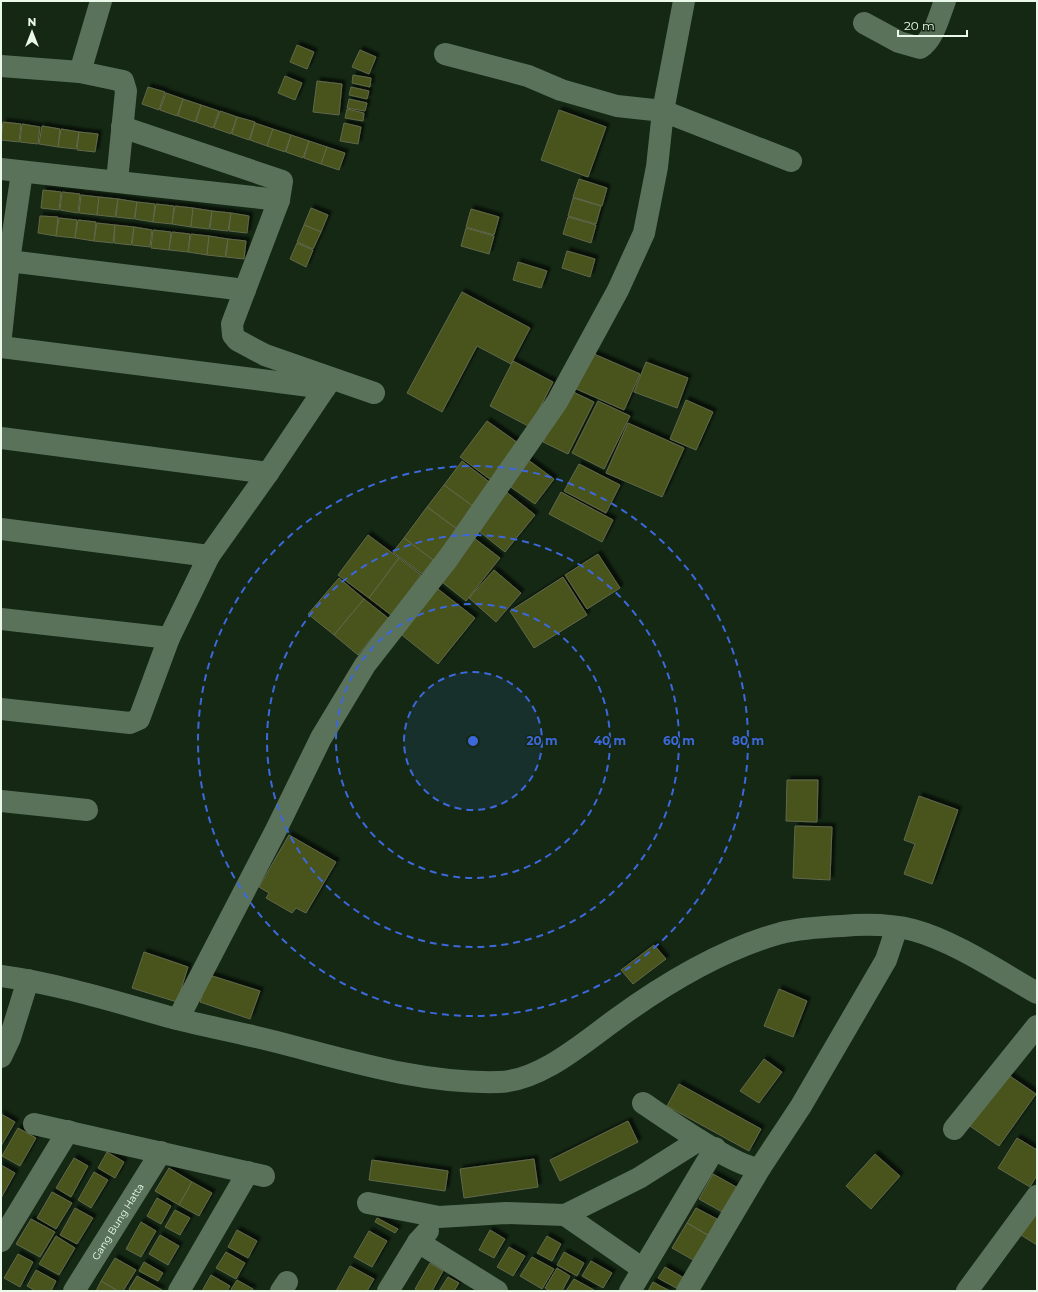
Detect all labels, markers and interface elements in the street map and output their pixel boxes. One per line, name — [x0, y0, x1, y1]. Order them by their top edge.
north arrow — [12, 12, 52, 52]
scale bar — [898, 12, 967, 38]
text: N — [28, 15, 36, 29]
text: 20 m — [904, 18, 935, 33]
text: 20 m — [526, 733, 558, 748]
text: 40 m — [594, 733, 626, 748]
text: 60 m — [663, 733, 695, 748]
text: 80 m — [732, 733, 764, 748]
centre of rings — [466, 734, 480, 748]
street label: Gang Bung Hatta — [89, 1181, 146, 1262]

